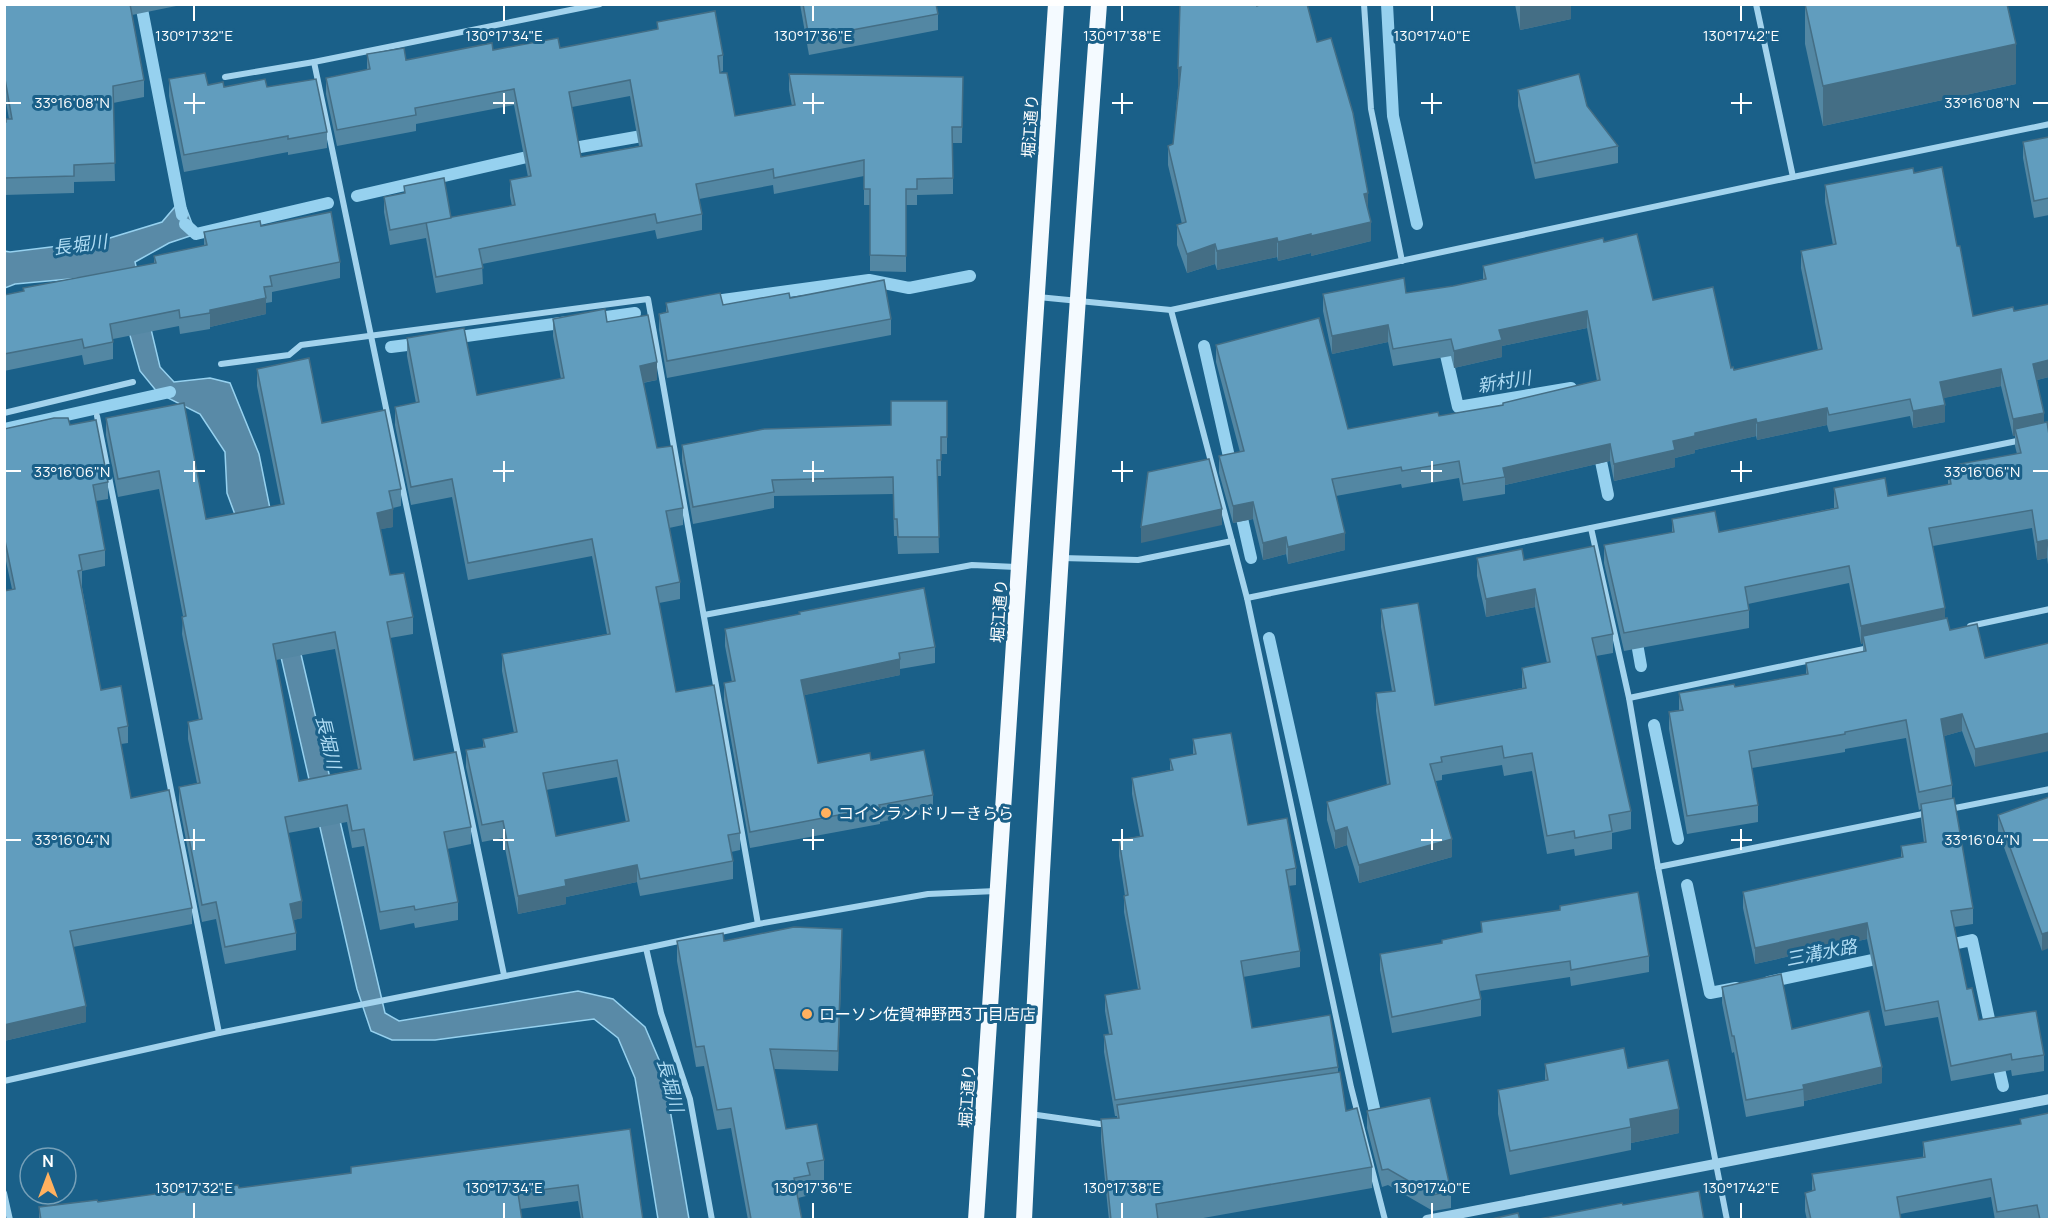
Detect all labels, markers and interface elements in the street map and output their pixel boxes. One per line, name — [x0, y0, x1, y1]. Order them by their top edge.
text: 130°17'32"E — [155, 25, 233, 46]
text: 130°17'34"E — [465, 25, 543, 46]
text: 130°17'36"E — [774, 25, 852, 46]
text: 130°17'38"E — [1083, 25, 1161, 46]
text: 130°17'40"E — [1393, 25, 1471, 46]
text: 130°17'42"E — [1703, 25, 1779, 46]
text: 33°16'08"N — [34, 92, 110, 113]
text: 33°16'08"N — [1944, 92, 2020, 113]
street label: 堀江通り — [1017, 93, 1043, 159]
water label: 長堀川 — [52, 229, 110, 259]
water label: 新村川 — [1475, 365, 1535, 397]
text: 33°16'06"N — [34, 461, 110, 482]
text: 33°16'06"N — [1944, 461, 2020, 482]
street label: 堀江通り — [986, 578, 1012, 644]
water label: 長堀川 — [311, 713, 347, 773]
place label: コインランドリーきらら — [838, 802, 1014, 824]
marker: コインランドリーきらら — [819, 806, 833, 820]
text: 33°16'04"N — [34, 829, 110, 850]
text: 33°16'04"N — [1944, 829, 2020, 850]
water label: 三溝水路 — [1783, 933, 1861, 971]
place label: ローソン佐賀神野西3丁目店店 — [819, 1003, 1036, 1025]
marker: ローソン佐賀神野西3丁目店店 — [800, 1007, 814, 1021]
water label: 長堀川 — [652, 1056, 690, 1116]
street label: 堀江通り — [954, 1063, 980, 1129]
north arrow — [18, 1146, 78, 1206]
text: N — [42, 1150, 54, 1172]
text: 130°17'32"E — [155, 1177, 233, 1198]
text: 130°17'34"E — [465, 1177, 543, 1198]
text: 130°17'36"E — [774, 1177, 852, 1198]
text: 130°17'38"E — [1083, 1177, 1161, 1198]
text: 130°17'40"E — [1393, 1177, 1471, 1198]
text: 130°17'42"E — [1703, 1177, 1779, 1198]

